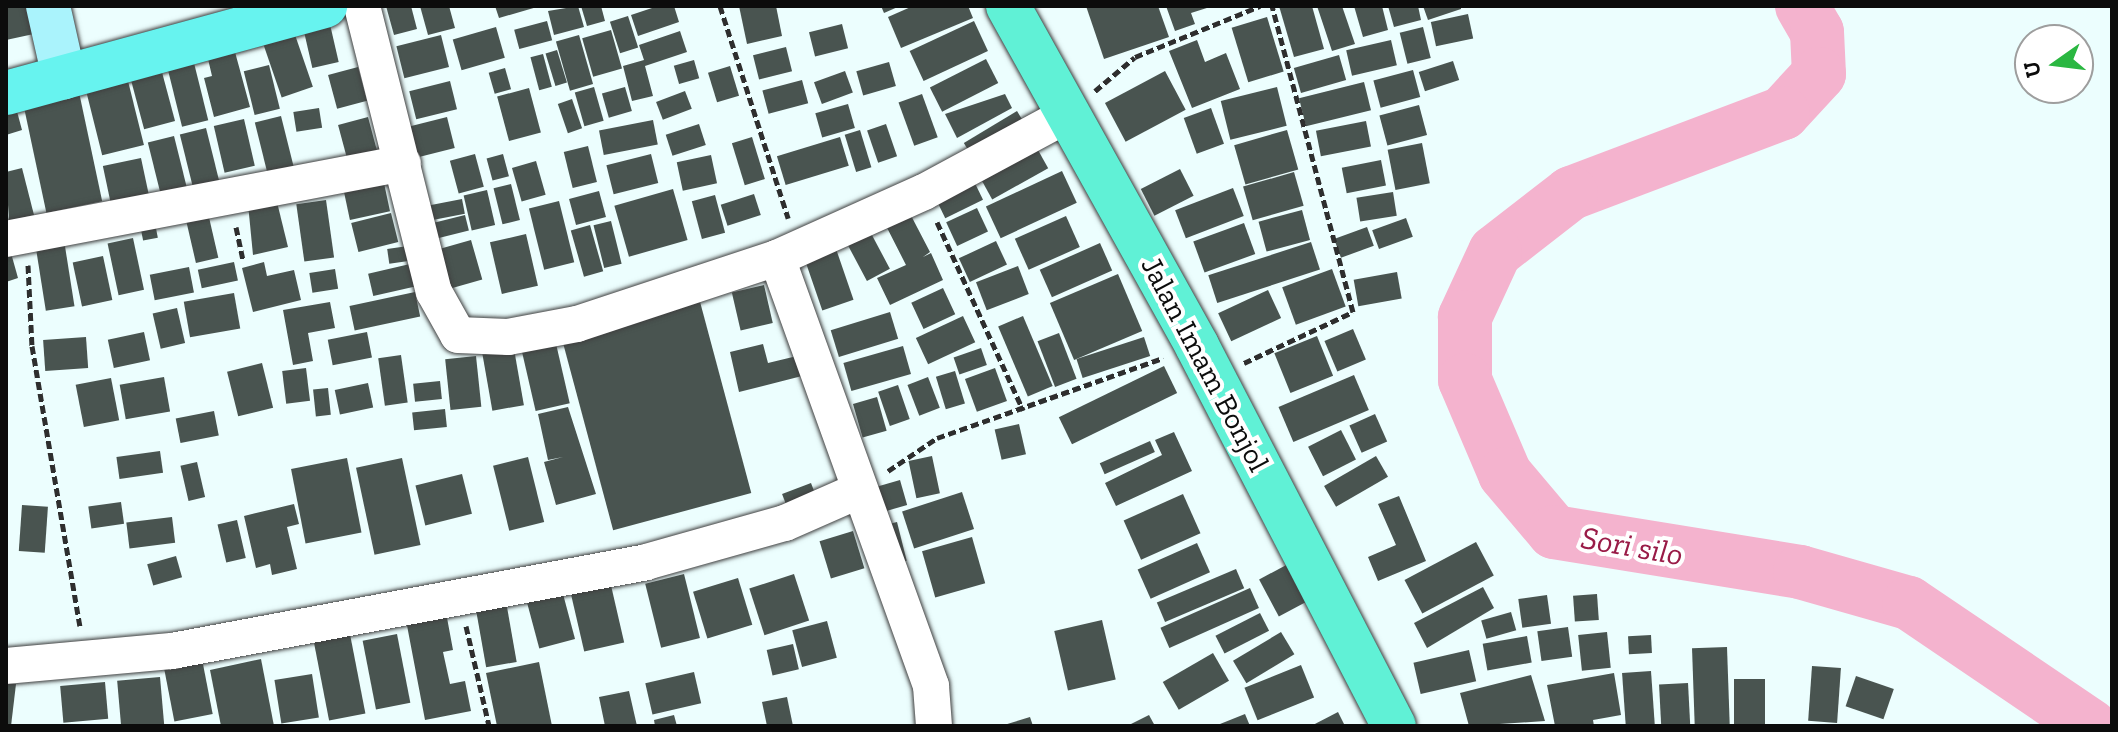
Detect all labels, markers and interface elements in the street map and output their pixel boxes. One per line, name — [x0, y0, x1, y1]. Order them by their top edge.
north arrow — [2014, 24, 2094, 104]
text: U — [2017, 59, 2047, 80]
street label: Jalan Imam Bonjol — [1133, 250, 1277, 478]
water label: Sori silo — [1578, 518, 1686, 574]

